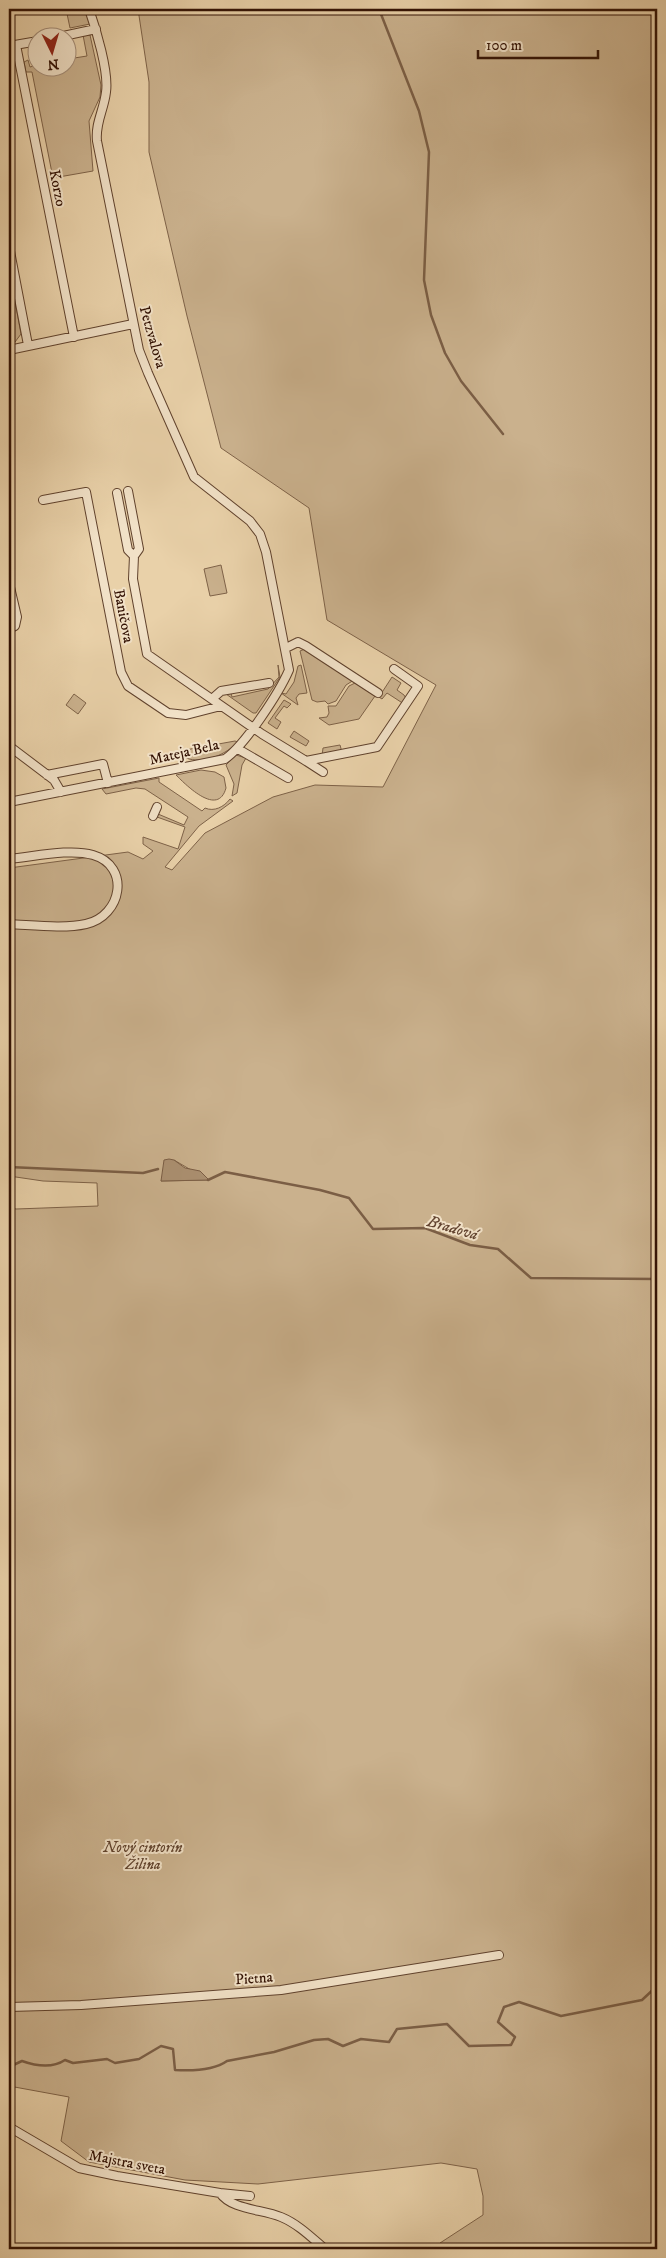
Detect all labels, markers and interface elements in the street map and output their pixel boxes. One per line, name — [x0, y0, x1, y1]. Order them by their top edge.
north arrow — [28, 28, 78, 78]
scale bar — [478, 28, 598, 60]
text: 100 m — [486, 36, 522, 55]
text: N — [46, 54, 60, 73]
street label: Korzo — [45, 168, 70, 208]
street label: Petzvalova — [135, 304, 171, 371]
street label: Baničova — [109, 588, 138, 645]
street label: Mateja Bela — [147, 735, 221, 770]
water label: Bradová — [424, 1211, 482, 1245]
park label: Nový cintorín Žilina — [103, 1838, 183, 1874]
street label: Pietna — [235, 1968, 274, 1989]
street label: Majstra sveta — [87, 2146, 167, 2179]

